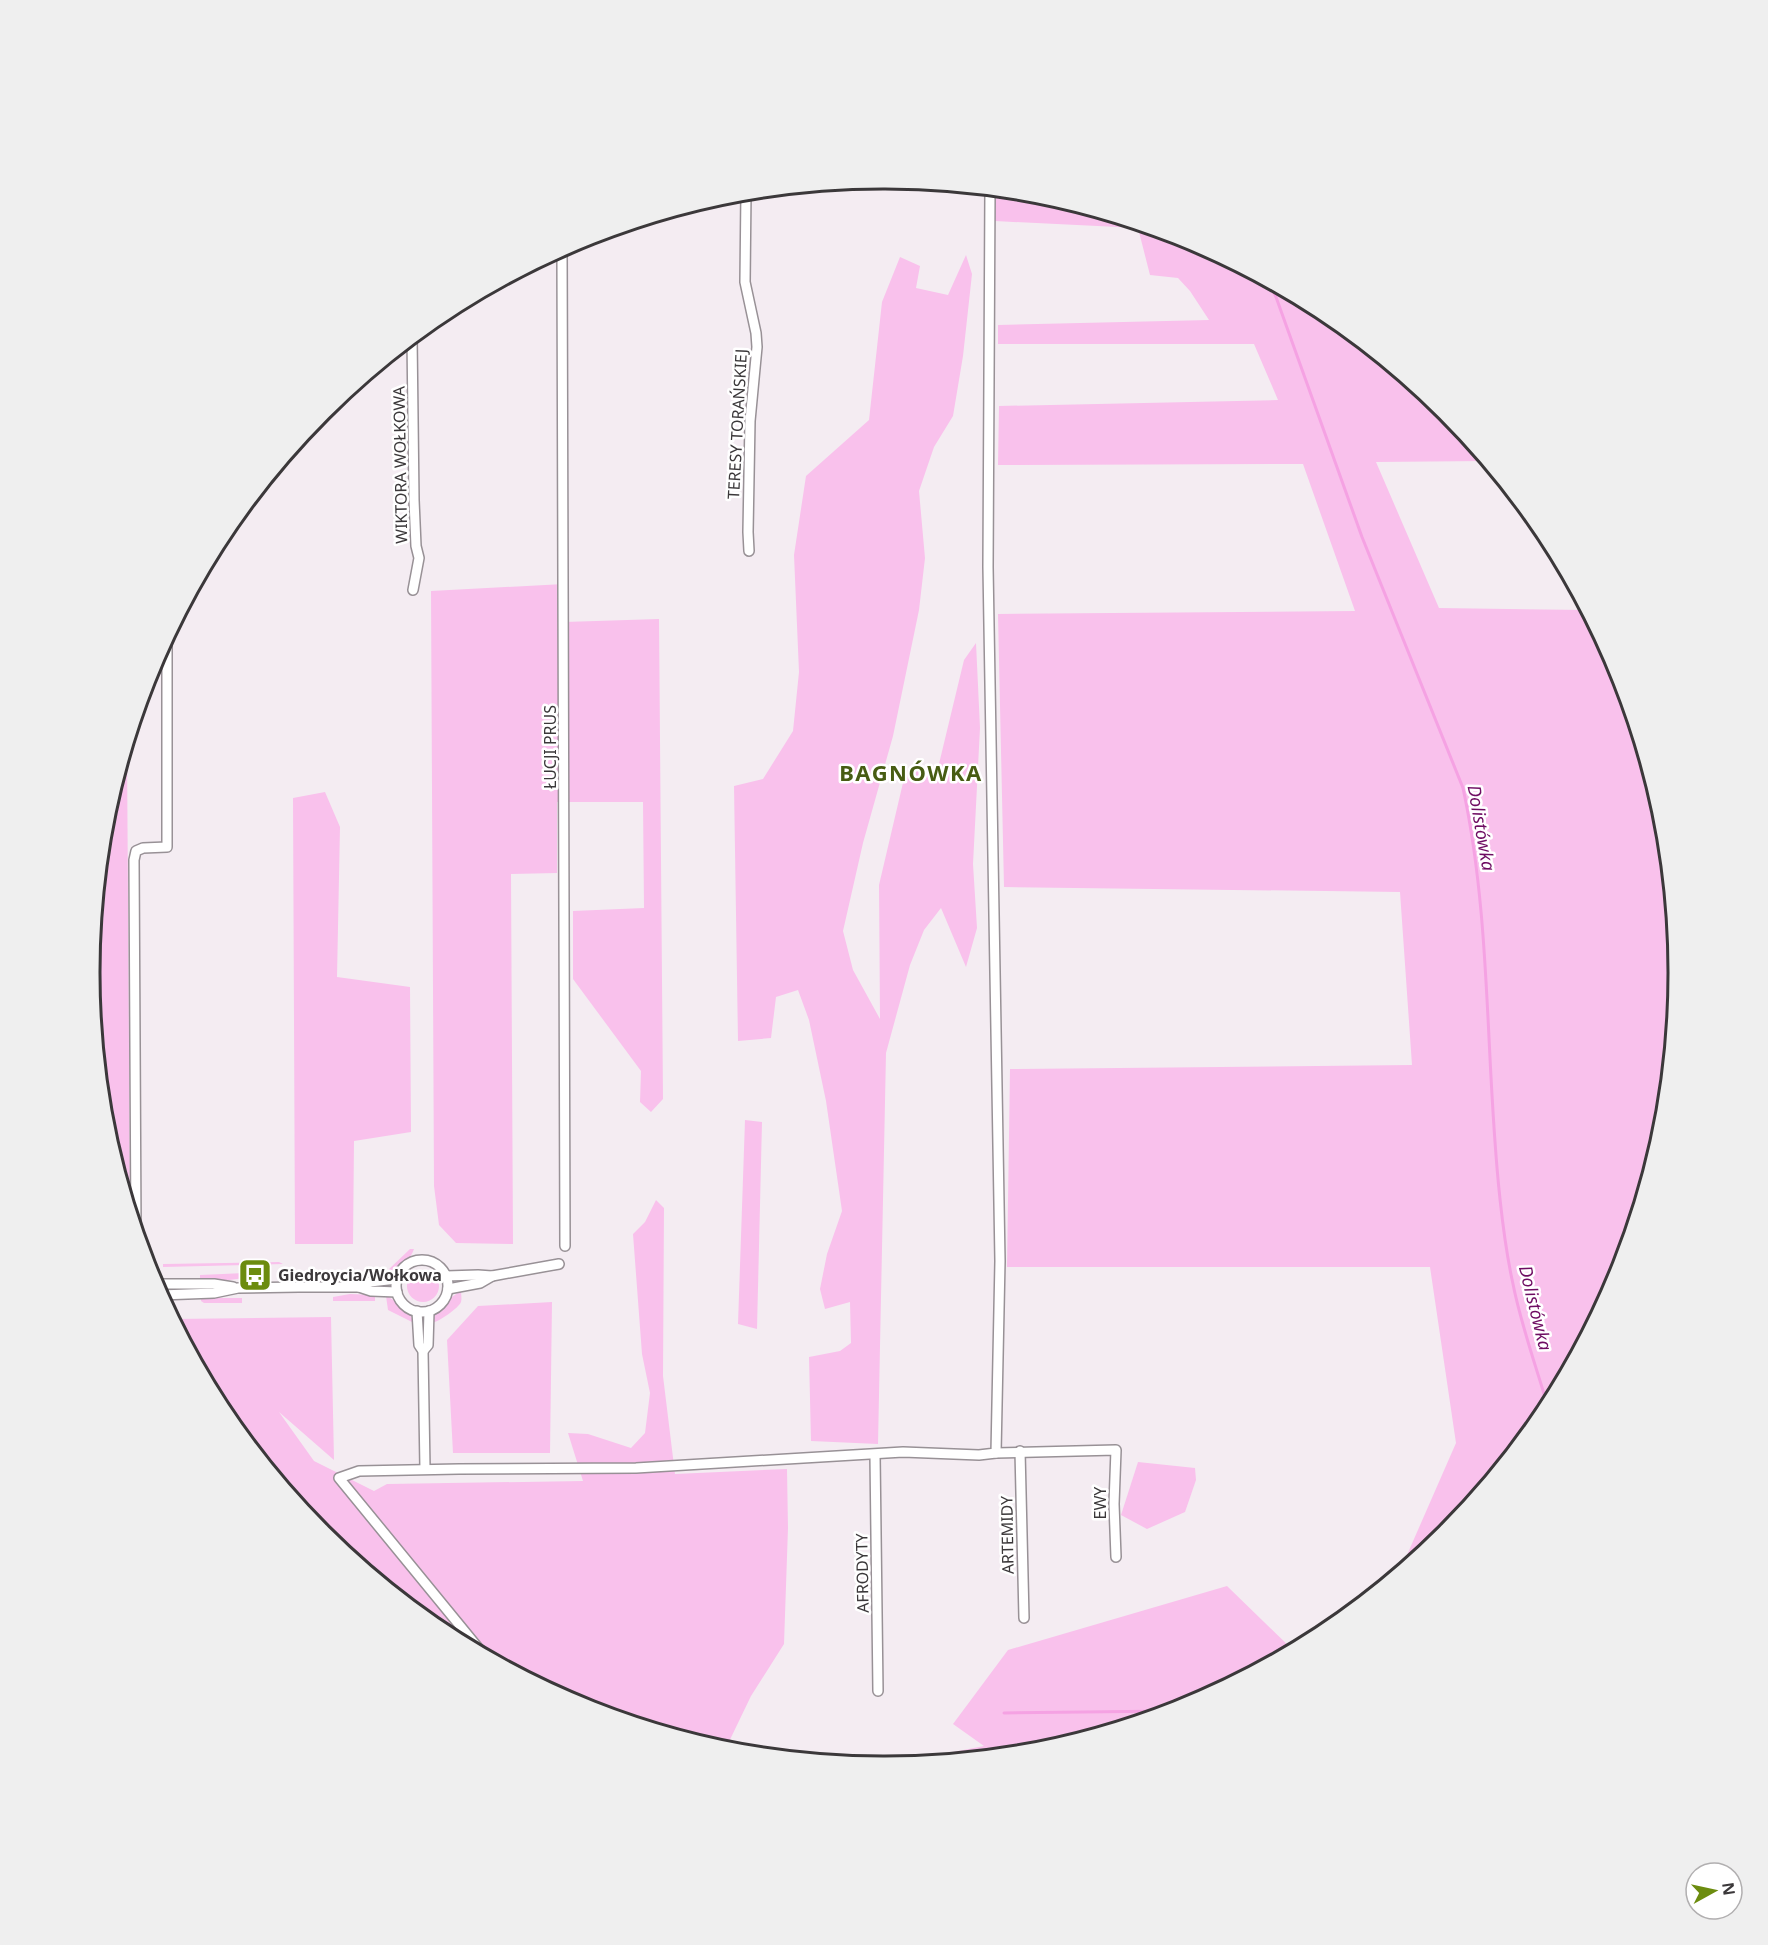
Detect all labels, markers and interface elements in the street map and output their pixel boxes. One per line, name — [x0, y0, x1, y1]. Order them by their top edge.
street label: TERESY TORAŃSKIEJ — [722, 348, 752, 500]
street label: WIKTORA WOŁKOWA — [388, 385, 412, 544]
street label: ŁUCJI PRUS — [539, 705, 561, 789]
district label: BAGNÓWKA — [839, 757, 983, 787]
water label: Dolistówka — [1463, 783, 1501, 873]
bus stop icon: Giedroycia/Wołkowa — [237, 1257, 273, 1293]
water label: Dolistówka — [1514, 1263, 1558, 1353]
place label: Giedroycia/Wołkowa — [278, 1264, 442, 1286]
street label: EWY — [1089, 1486, 1111, 1519]
street label: ARTEMIDY — [995, 1495, 1019, 1574]
street label: AFRODYTY — [850, 1532, 874, 1613]
north arrow — [1684, 1861, 1744, 1921]
text: N — [1717, 1881, 1741, 1897]

